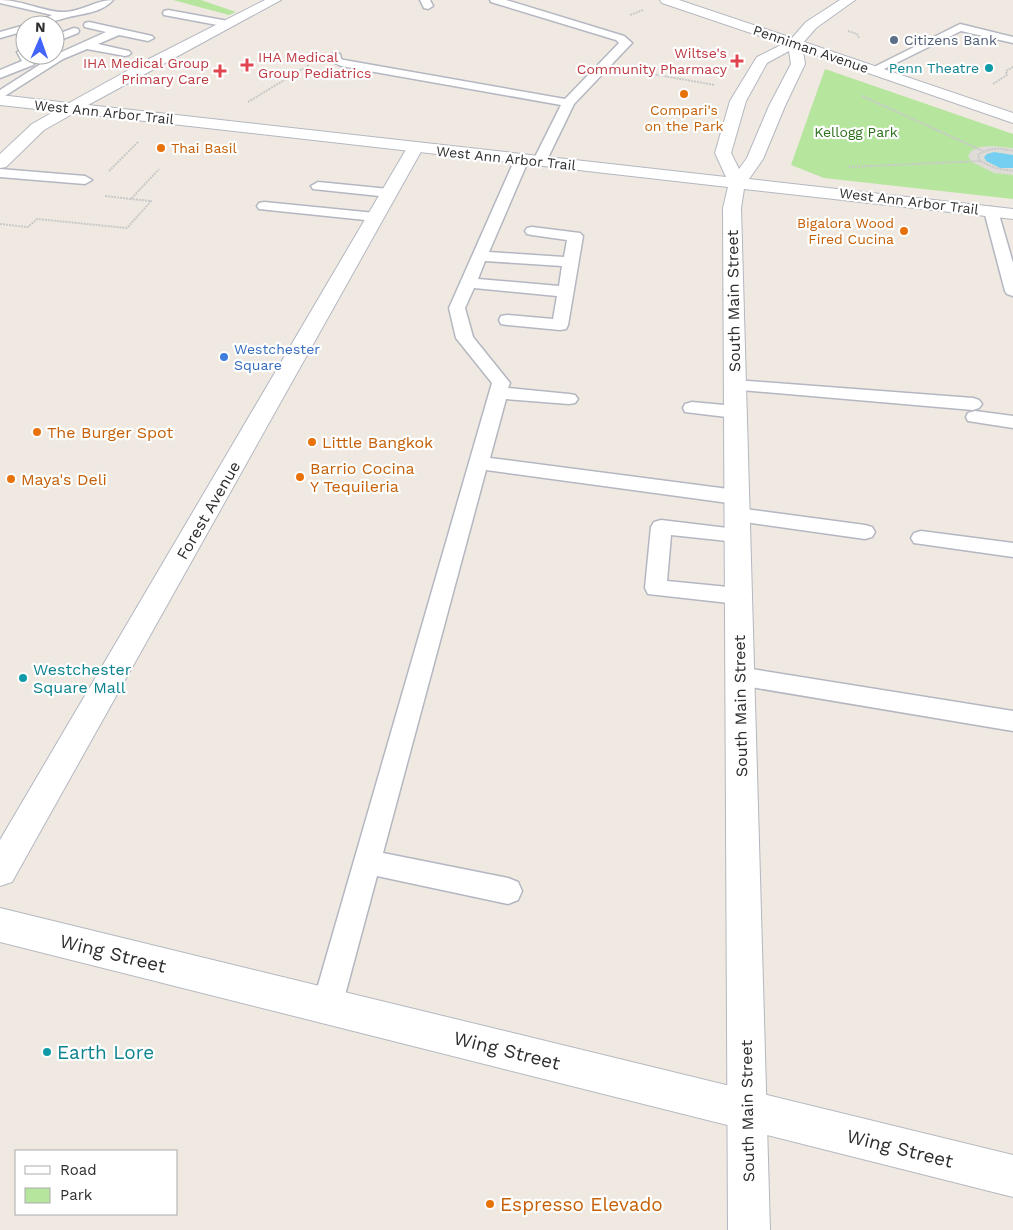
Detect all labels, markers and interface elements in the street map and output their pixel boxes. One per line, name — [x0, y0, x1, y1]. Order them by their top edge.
north arrow — [15, 15, 65, 65]
text: N — [35, 19, 46, 35]
street label: Penniman Avenue — [751, 22, 871, 76]
place label: Citizens Bank — [904, 32, 997, 48]
marker: Citizens Bank — [888, 34, 900, 46]
place label: Wiltse's Community Pharmacy — [577, 45, 728, 77]
place label: IHA Medical Group Pediatrics — [258, 49, 371, 81]
place label: IHA Medical Group Primary Care — [83, 55, 209, 87]
marker: Wiltse's Community Pharmacy — [731, 55, 743, 67]
marker: IHA Medical Group Pediatrics — [240, 58, 254, 72]
place label: Penn Theatre — [889, 60, 979, 76]
marker: Penn Theatre — [983, 62, 995, 74]
marker: IHA Medical Group Primary Care — [213, 64, 227, 78]
marker: Compari's on the Park — [678, 88, 690, 100]
street label: West Ann Arbor Trail — [33, 97, 175, 127]
place label: Compari's on the Park — [644, 102, 724, 134]
park label: Kellogg Park — [814, 124, 898, 140]
place label: Thai Basil — [171, 140, 237, 156]
marker: Thai Basil — [155, 142, 167, 154]
street label: West Ann Arbor Trail — [435, 143, 577, 173]
street label: West Ann Arbor Trail — [838, 185, 980, 218]
place label: Bigalora Wood Fired Cucina — [797, 215, 894, 247]
marker: Bigalora Wood Fired Cucina — [898, 225, 910, 237]
street label: South Main Street — [723, 229, 744, 372]
place label: Westchester Square — [234, 341, 320, 373]
marker: Westchester Square — [218, 351, 230, 363]
place label: The Burger Spot — [47, 423, 173, 442]
marker: The Burger Spot — [31, 426, 43, 438]
place label: Little Bangkok — [322, 433, 433, 452]
marker: Little Bangkok — [306, 436, 318, 448]
street label: Forest Avenue — [173, 458, 244, 563]
place label: Barrio Cocina Y Tequileria — [310, 459, 415, 496]
place label: Maya's Deli — [21, 470, 107, 489]
marker: Barrio Cocina Y Tequileria — [294, 471, 306, 483]
marker: Maya's Deli — [5, 473, 17, 485]
street label: South Main Street — [730, 634, 751, 777]
place label: Westchester Square Mall — [33, 660, 132, 697]
marker: Westchester Square Mall — [17, 672, 29, 684]
street label: Wing Street — [57, 929, 169, 978]
street label: Wing Street — [451, 1026, 563, 1075]
street label: South Main Street — [737, 1039, 758, 1182]
place label: Earth Lore — [57, 1041, 154, 1064]
marker: Earth Lore — [41, 1046, 53, 1058]
street label: Wing Street — [844, 1124, 956, 1173]
legend — [15, 1150, 178, 1215]
text: Road — [60, 1161, 97, 1179]
text: Park — [60, 1186, 93, 1204]
place label: Espresso Elevado — [500, 1193, 663, 1216]
marker: Espresso Elevado — [484, 1198, 496, 1210]

